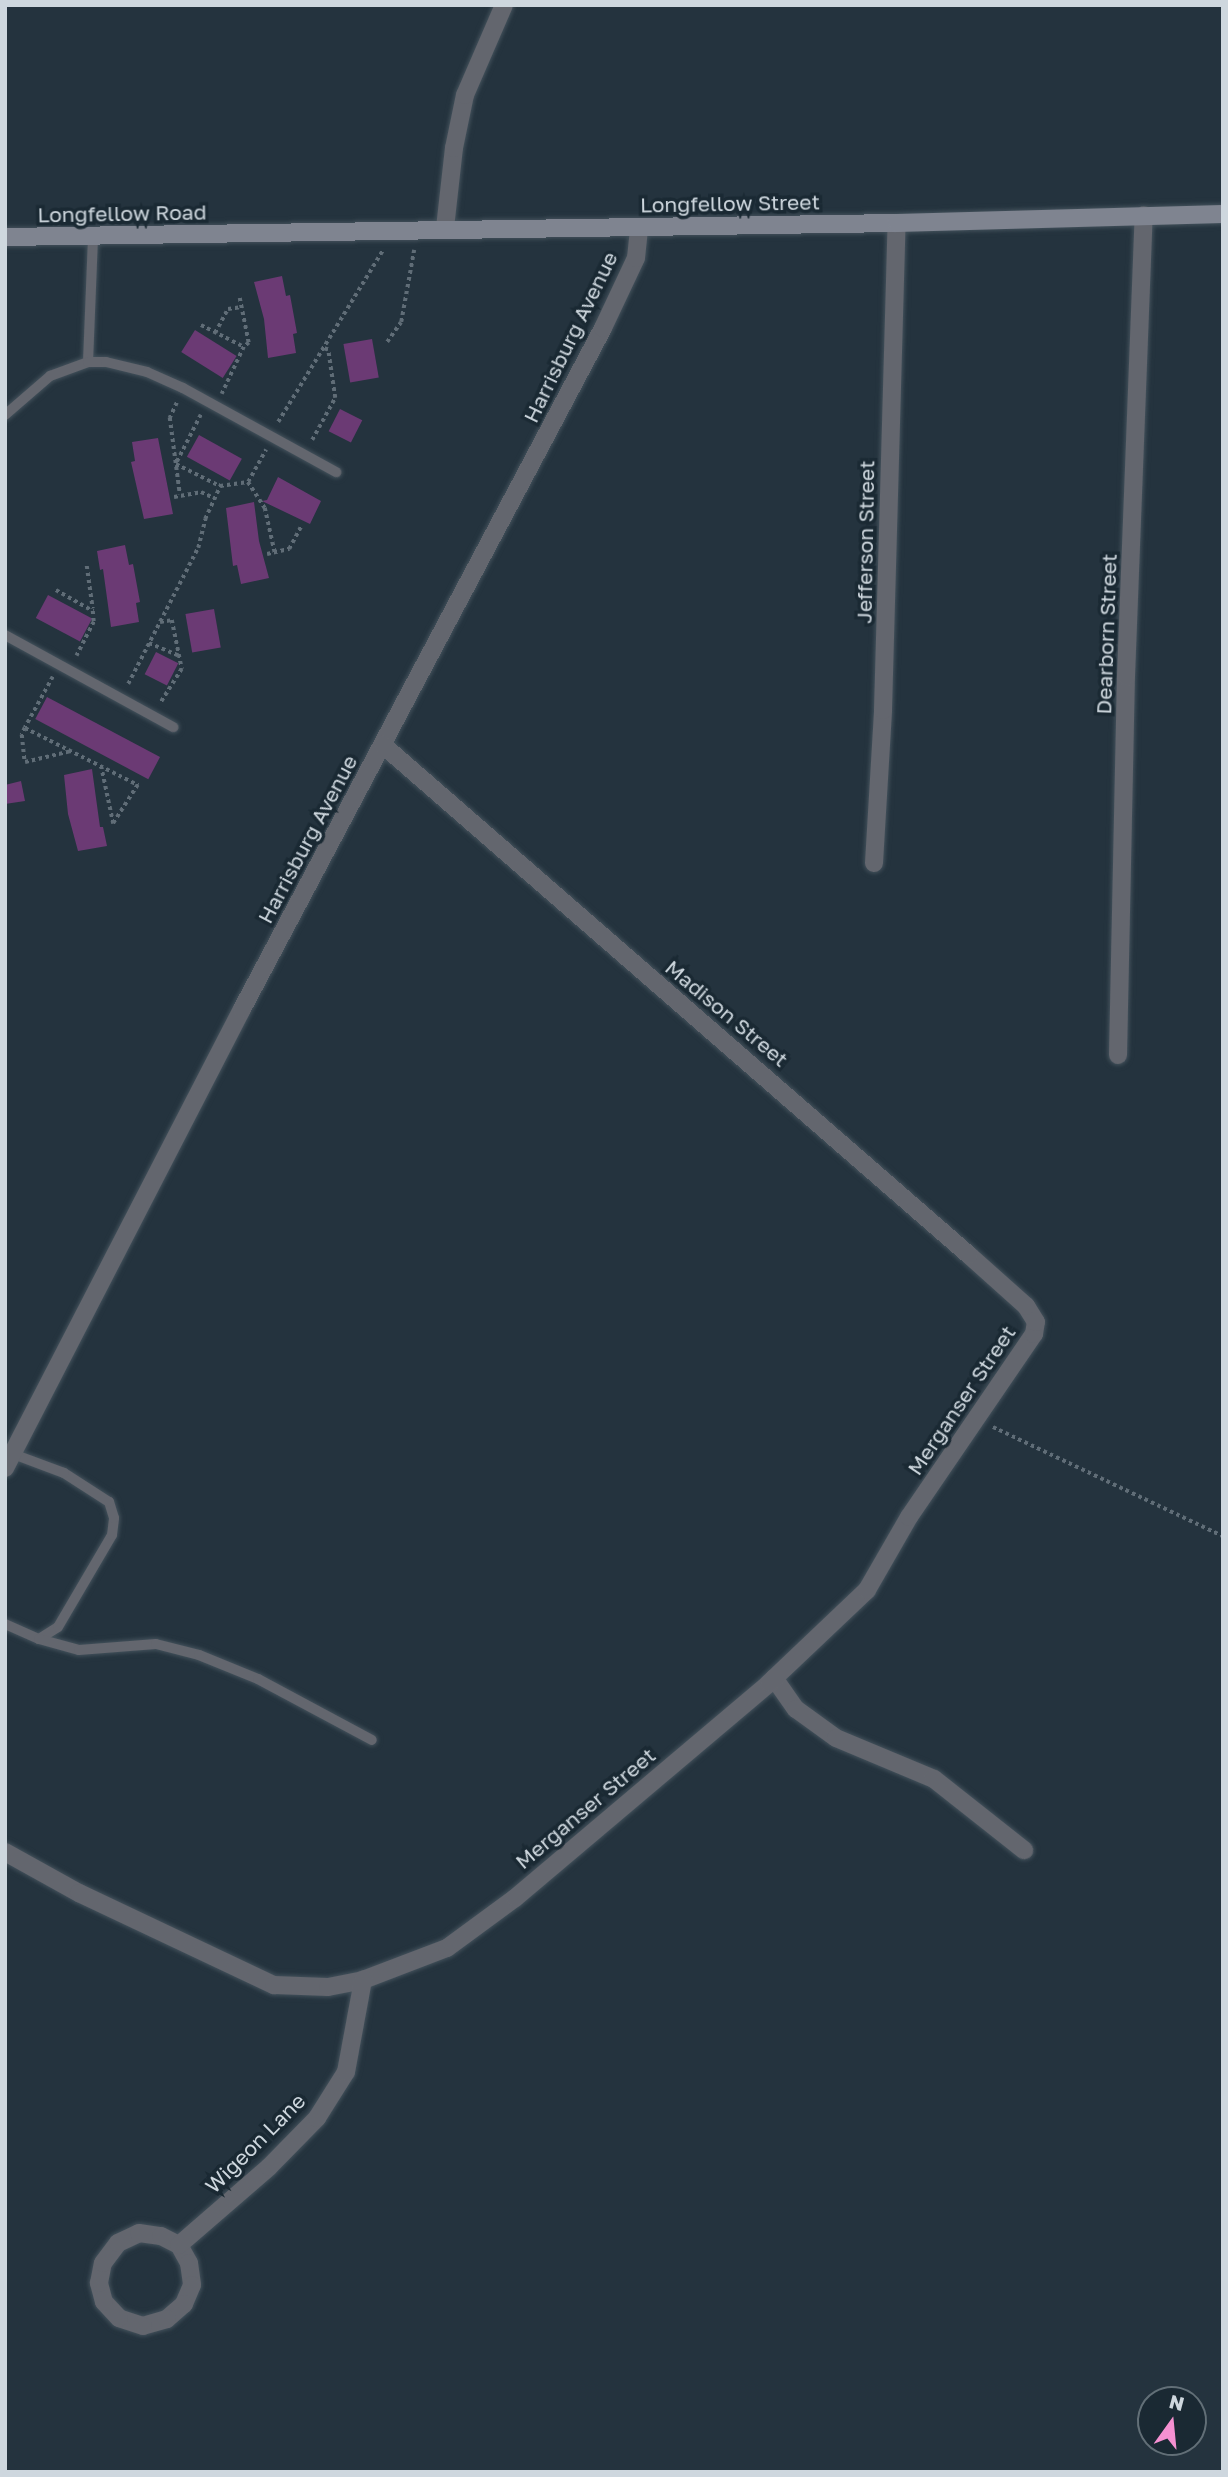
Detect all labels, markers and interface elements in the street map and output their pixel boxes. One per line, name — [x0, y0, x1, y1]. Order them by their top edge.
street label: Longfellow Street — [640, 189, 820, 217]
street label: Longfellow Road — [37, 199, 207, 227]
street label: Harrisburg Avenue — [518, 248, 622, 426]
street label: Jefferson Street — [851, 460, 879, 624]
street label: Dearborn Street — [1091, 553, 1121, 715]
street label: Harrisburg Avenue — [252, 751, 362, 927]
street label: Madison Street — [660, 954, 794, 1072]
street label: Merganser Street — [902, 1320, 1020, 1480]
street label: Merganser Street — [510, 1742, 660, 1874]
street label: Wigeon Lane — [200, 2088, 310, 2198]
north arrow — [1137, 2386, 1207, 2456]
text: N — [1167, 2389, 1187, 2415]

